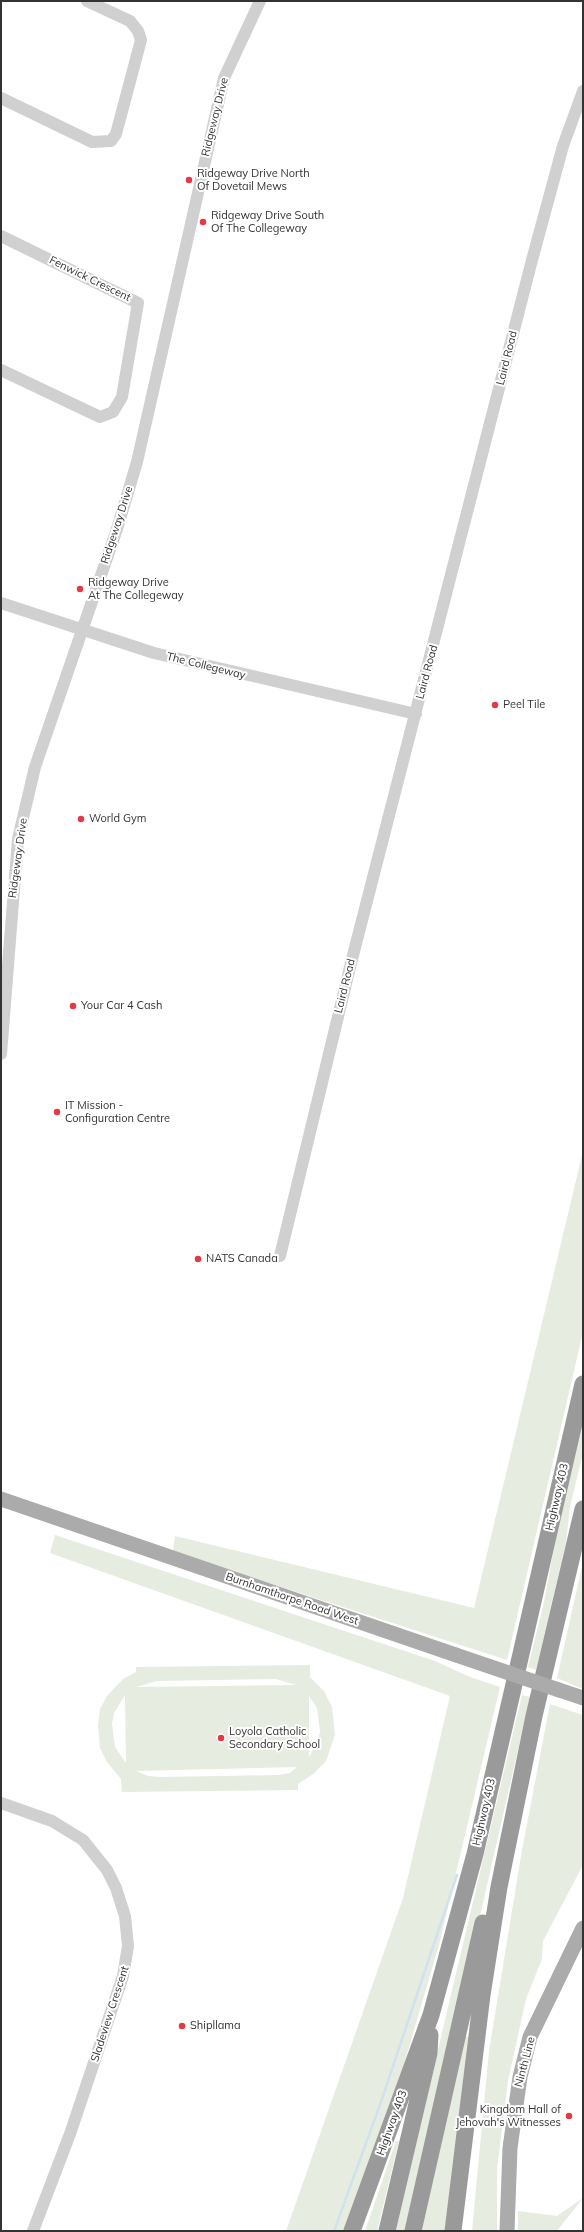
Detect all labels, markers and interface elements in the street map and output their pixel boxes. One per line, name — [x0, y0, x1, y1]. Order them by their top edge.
street label: Ridgeway Drive — [199, 76, 231, 158]
place label: Ridgeway Drive North Of Dovetail Mews — [197, 167, 310, 193]
marker: Ridgeway Drive North Of Dovetail Mews — [184, 175, 194, 185]
place label: Ridgeway Drive South Of The Collegeway — [211, 209, 324, 235]
marker: Ridgeway Drive South Of The Collegeway — [198, 217, 208, 227]
street label: Fenwick Crescent — [47, 254, 133, 304]
street label: Laird Road — [494, 329, 520, 387]
street label: Ridgeway Drive — [98, 485, 136, 565]
place label: Ridgeway Drive At The Collegeway — [88, 576, 184, 602]
marker: Ridgeway Drive At The Collegeway — [75, 584, 85, 594]
street label: Laird Road — [413, 643, 441, 701]
street label: The Collegeway — [165, 650, 247, 682]
place label: Peel Tile — [503, 698, 545, 712]
marker: Peel Tile — [490, 700, 500, 710]
place label: World Gym — [89, 812, 146, 826]
marker: World Gym — [76, 814, 86, 824]
street label: Ridgeway Drive — [6, 817, 30, 899]
street label: Laird Road — [332, 957, 358, 1015]
place label: Your Car 4 Cash — [81, 999, 162, 1013]
marker: Your Car 4 Cash — [68, 1001, 78, 1011]
place label: IT Mission - Configuration Centre — [65, 1099, 170, 1125]
marker: IT Mission - Configuration Centre — [52, 1107, 62, 1117]
place label: NATS Canada — [206, 1252, 278, 1266]
marker: NATS Canada — [193, 1254, 203, 1264]
street label: Highway 403 — [543, 1462, 571, 1532]
street label: Burnhamthorpe Road West — [224, 1570, 360, 1628]
place label: Loyola Catholic Secondary School — [229, 1725, 320, 1751]
marker: Loyola Catholic Secondary School — [216, 1733, 226, 1743]
street label: Highway 403 — [470, 1777, 498, 1847]
street label: Sladeview Crescent — [88, 1964, 132, 2064]
place label: Shipllama — [190, 2019, 241, 2033]
marker: Shipllama — [177, 2021, 187, 2031]
street label: Ninth Line — [512, 2035, 538, 2089]
street label: Highway 403 — [374, 2089, 410, 2157]
place label: Kingdom Hall of Jehovah's Witnesses — [456, 2103, 561, 2129]
marker: Kingdom Hall of Jehovah's Witnesses — [564, 2111, 574, 2121]

